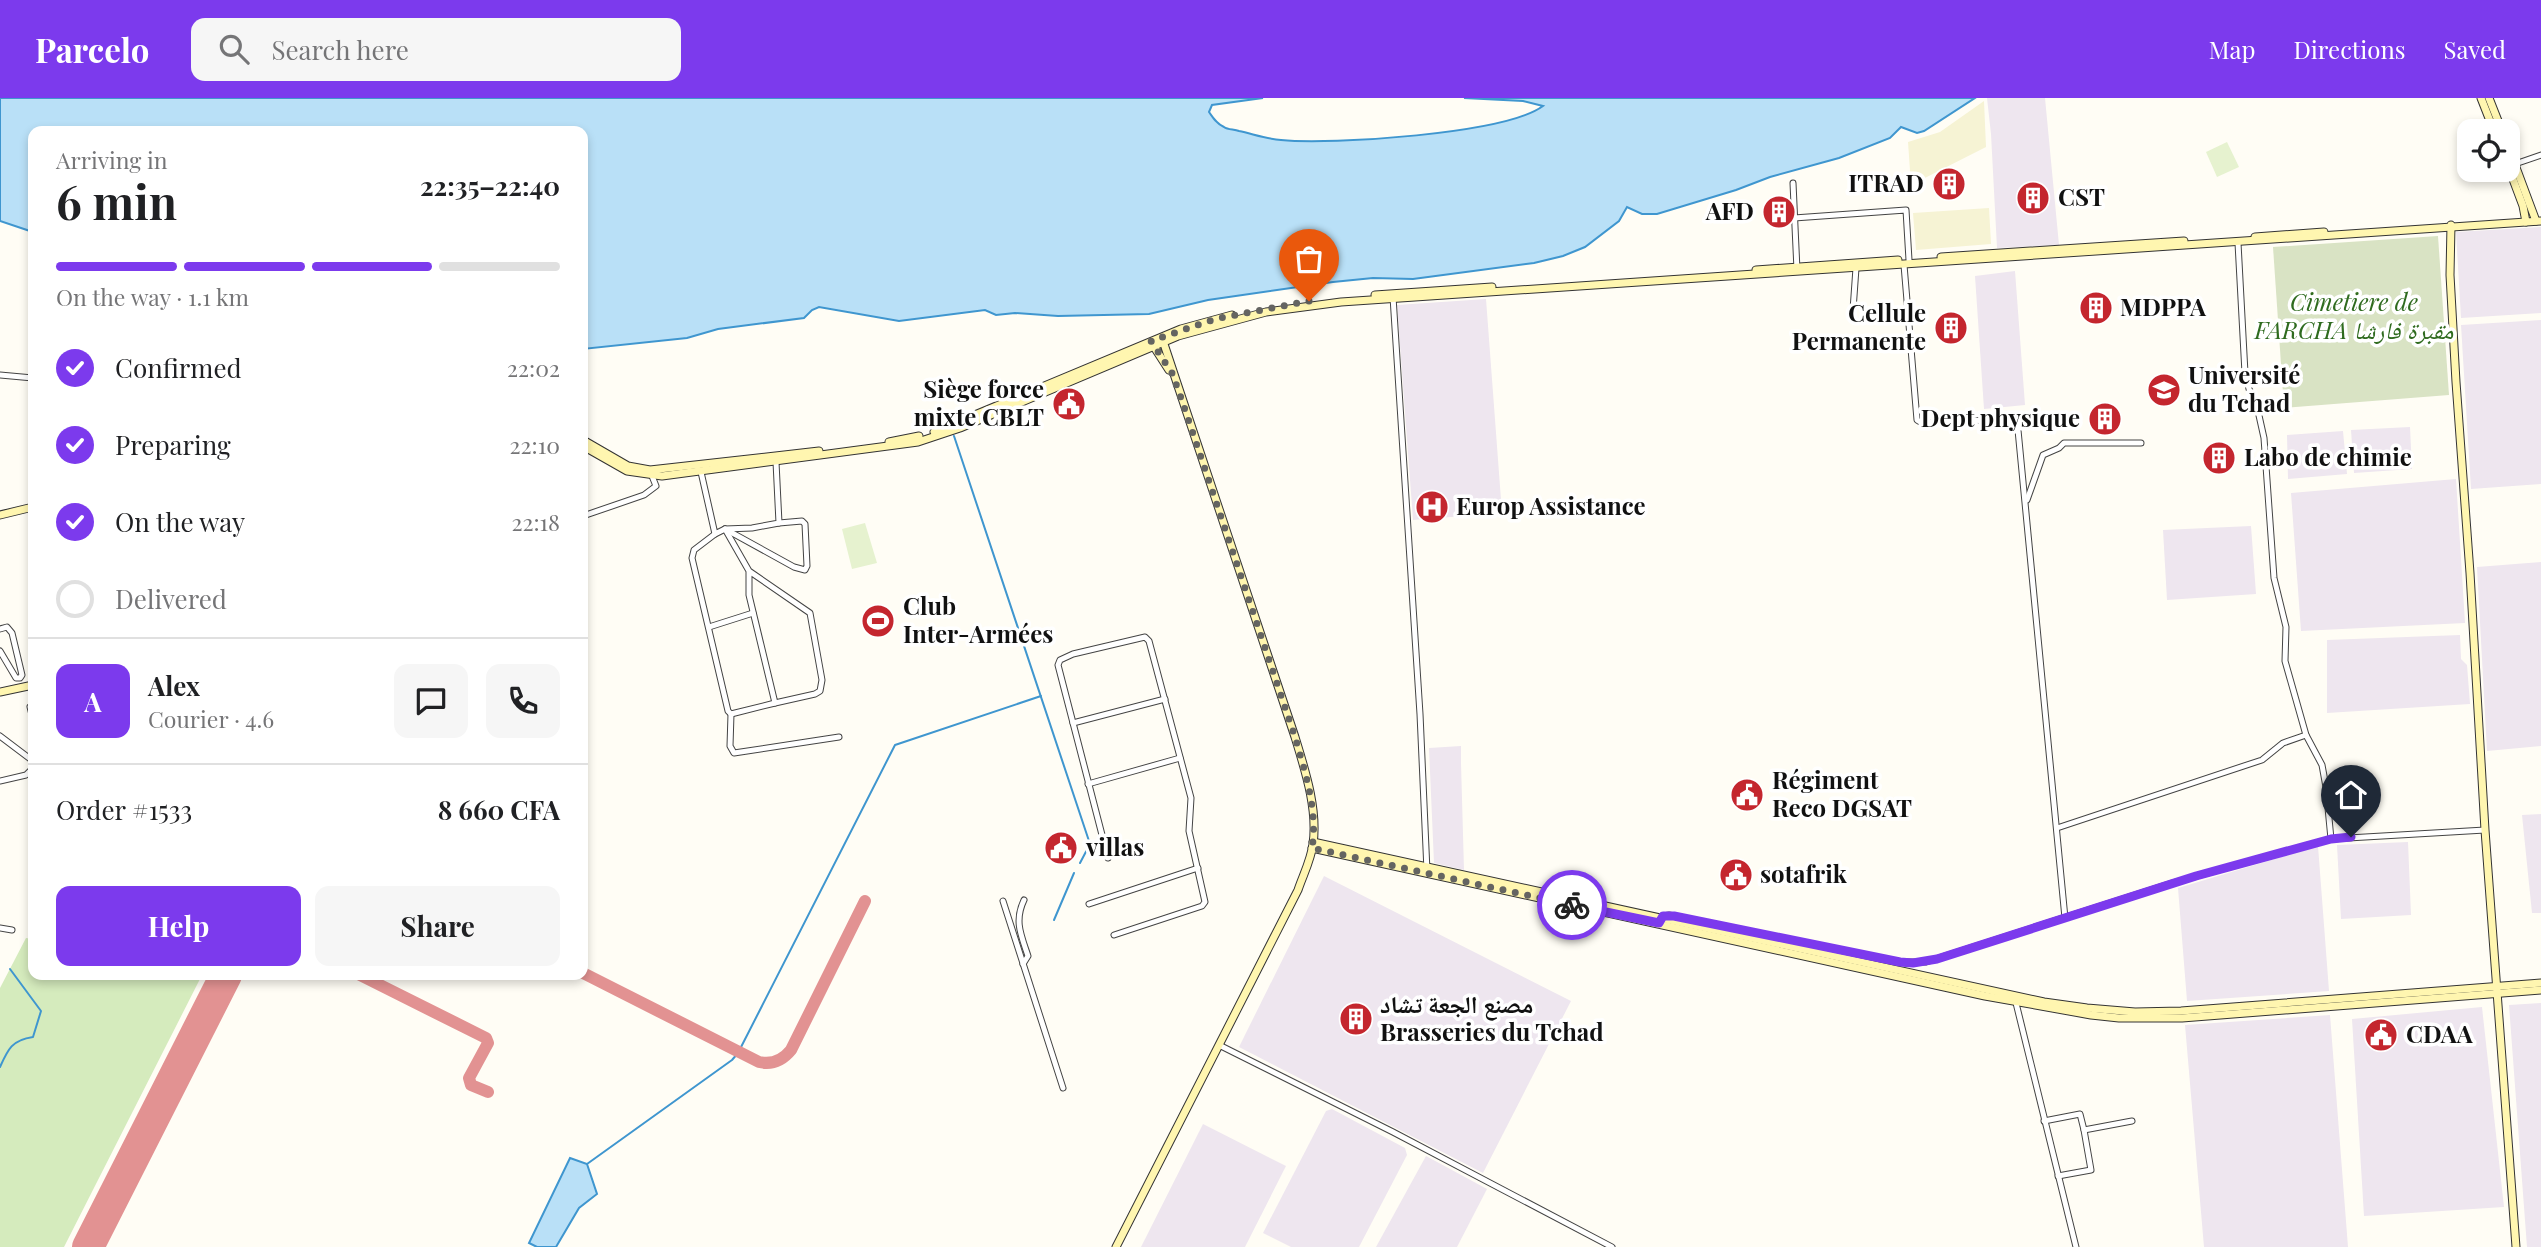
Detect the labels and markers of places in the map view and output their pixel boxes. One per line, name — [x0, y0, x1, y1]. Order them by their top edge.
building icon: ITRAD — [1930, 165, 1968, 203]
place label: ITRAD — [1848, 166, 1924, 198]
building icon: CST — [2014, 179, 2052, 217]
place label: CST — [2058, 180, 2105, 212]
building icon: AFD — [1760, 193, 1798, 231]
place label: AFD — [1705, 194, 1754, 226]
pin — [1279, 229, 1339, 301]
building icon: MDPPA — [2077, 289, 2115, 327]
place label: MDPPA — [2120, 290, 2207, 322]
place label: Cellule Permanente — [1792, 296, 1926, 356]
building icon: Cellule Permanente — [1932, 309, 1970, 347]
place label: Université du Tchad — [2188, 358, 2300, 418]
school or university icon: Université du Tchad — [2145, 371, 2183, 409]
place label: Siège force mixte CBLT — [914, 372, 1044, 432]
public building icon: Siège force mixte CBLT — [1050, 385, 1088, 423]
building icon: Dept physique — [2086, 400, 2124, 438]
place label: Dept physique — [1921, 401, 2080, 433]
building icon: Labo de chimie — [2200, 439, 2238, 477]
place label: Labo de chimie — [2244, 440, 2412, 472]
hospital icon: Europ Assistance — [1413, 488, 1451, 526]
place label: Europ Assistance — [1456, 489, 1646, 521]
place label: Club Inter-Armées — [903, 589, 1053, 649]
sports icon: Club Inter-Armées — [859, 602, 897, 640]
place label: Régiment Reco DGSAT — [1772, 763, 1912, 823]
pin — [2321, 765, 2381, 837]
public building icon: Régiment Reco DGSAT — [1728, 776, 1766, 814]
public building icon: villas — [1042, 829, 1080, 867]
place label: villas — [1085, 830, 1144, 862]
public building icon: sotafrik — [1717, 856, 1755, 894]
place label: sotafrik — [1760, 857, 1848, 889]
place label: مصنع الجعة تشاد Brasseries du Tchad — [1380, 987, 1604, 1047]
building icon: مصنع الجعة تشاد Brasseries du Tchad — [1337, 1000, 1375, 1038]
public building icon: CDAA — [2362, 1016, 2400, 1054]
place label: CDAA — [2406, 1017, 2474, 1049]

